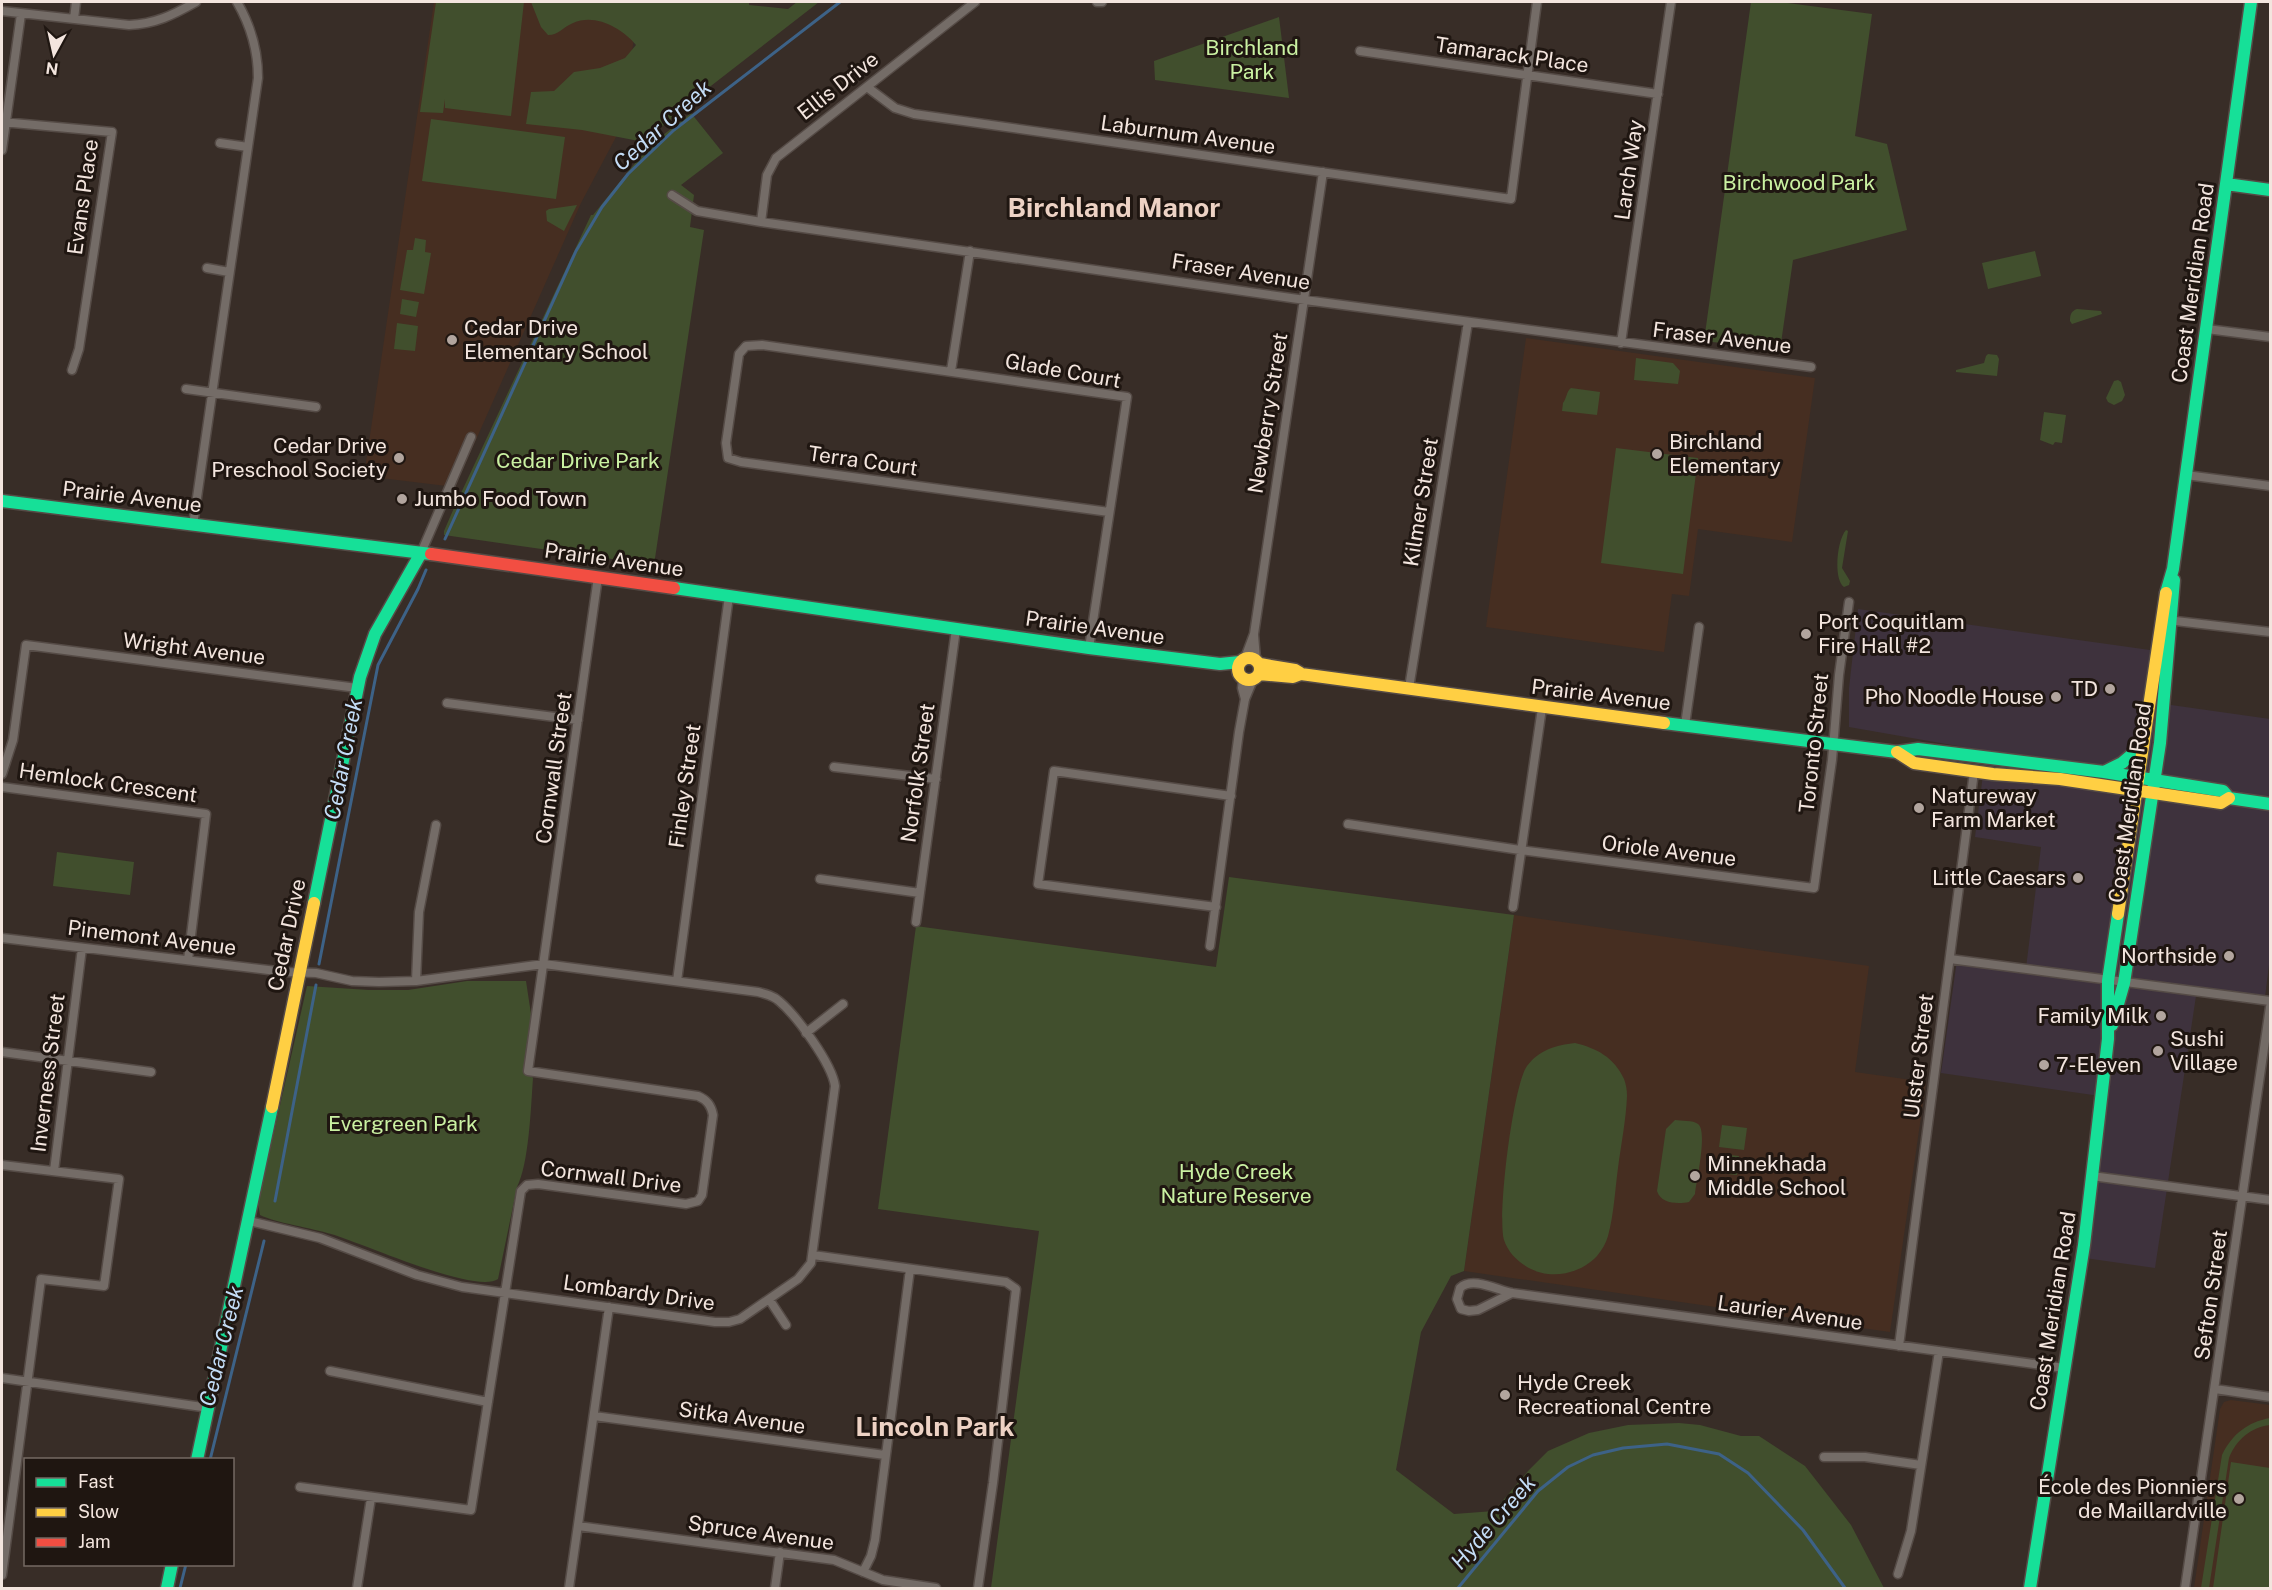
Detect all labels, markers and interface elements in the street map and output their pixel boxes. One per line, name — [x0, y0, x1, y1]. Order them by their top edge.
north arrow — [24, 24, 84, 84]
street label: Tamarack Place — [1434, 31, 1590, 78]
park label: Birchland Park — [1205, 35, 1299, 84]
street label: Ellis Drive — [792, 46, 883, 125]
text: N — [44, 58, 60, 79]
water label: Cedar Creek — [608, 74, 717, 176]
street label: Laburnum Avenue — [1099, 110, 1277, 159]
street label: Larch Way — [1609, 118, 1648, 222]
street label: Evans Place — [62, 137, 103, 257]
park label: Birchwood Park — [1723, 170, 1876, 195]
street label: Coast Meridian Road — [2166, 181, 2219, 384]
district label: Birchland Manor — [1008, 191, 1220, 223]
street label: Fraser Avenue — [1170, 248, 1312, 295]
place label: Cedar Drive Elementary School — [464, 315, 648, 364]
street label: Fraser Avenue — [1651, 317, 1793, 358]
street label: Newberry Street — [1242, 331, 1293, 495]
marker: Cedar Drive Elementary School — [445, 333, 459, 347]
street label: Glade Court — [1003, 348, 1123, 393]
place label: Birchland Elementary — [1669, 429, 1781, 478]
place label: Cedar Drive Preschool Society — [211, 433, 387, 482]
street label: Kilmer Street — [1398, 435, 1443, 568]
street label: Terra Court — [807, 440, 919, 481]
marker: Birchland Elementary — [1650, 447, 1664, 461]
park label: Cedar Drive Park — [496, 448, 660, 473]
marker: Cedar Drive Preschool Society — [392, 451, 406, 465]
street label: Prairie Avenue — [61, 476, 203, 517]
place label: Jumbo Food Town — [414, 486, 587, 511]
marker: Jumbo Food Town — [395, 492, 409, 506]
street label: Prairie Avenue — [543, 537, 685, 582]
street label: Prairie Avenue — [1024, 605, 1166, 650]
place label: Port Coquitlam Fire Hall #2 — [1818, 609, 1965, 658]
street label: Wright Avenue — [121, 627, 267, 670]
marker: Port Coquitlam Fire Hall #2 — [1799, 627, 1813, 641]
street label: Toronto Street — [1794, 672, 1833, 814]
street label: Prairie Avenue — [1530, 674, 1672, 715]
place label: TD — [2071, 676, 2098, 701]
marker: TD — [2103, 682, 2117, 696]
place label: Pho Noodle House — [1864, 684, 2044, 709]
street label: Cornwall Street — [530, 690, 577, 845]
marker: Pho Noodle House — [2049, 690, 2063, 704]
water label: Cedar Creek — [318, 696, 368, 822]
street label: Coast Meridian Road — [2103, 701, 2156, 904]
street label: Norfolk Street — [895, 702, 940, 844]
street label: Finley Street — [663, 722, 706, 850]
street label: Hemlock Crescent — [17, 758, 199, 807]
place label: Natureway Farm Market — [1931, 783, 2056, 832]
marker: Natureway Farm Market — [1912, 801, 1926, 815]
street label: Oriole Avenue — [1600, 830, 1738, 871]
place label: Little Caesars — [1932, 865, 2066, 890]
marker: Little Caesars — [2071, 871, 2085, 885]
street label: Cedar Drive — [262, 877, 311, 993]
street label: Pinemont Avenue — [66, 915, 238, 960]
place label: Northside — [2121, 943, 2217, 968]
marker: Northside — [2222, 949, 2236, 963]
street label: Inverness Street — [25, 992, 70, 1154]
street label: Ulster Street — [1898, 992, 1939, 1120]
place label: Family Milk — [2037, 1003, 2149, 1028]
marker: Family Milk — [2154, 1009, 2168, 1023]
place label: Sushi Village — [2170, 1026, 2238, 1075]
marker: Sushi Village — [2151, 1044, 2165, 1058]
place label: 7-Eleven — [2056, 1052, 2141, 1077]
marker: 7-Eleven — [2037, 1058, 2051, 1072]
park label: Evergreen Park — [328, 1111, 478, 1136]
place label: Minnekhada Middle School — [1707, 1151, 1846, 1200]
street label: Cornwall Drive — [539, 1155, 683, 1198]
park label: Hyde Creek Nature Reserve — [1160, 1159, 1312, 1208]
marker: Minnekhada Middle School — [1688, 1169, 1702, 1183]
street label: Coast Meridian Road — [2024, 1209, 2081, 1412]
street label: Sefton Street — [2189, 1228, 2232, 1362]
street label: Lombardy Drive — [562, 1269, 716, 1316]
water label: Cedar Creek — [193, 1283, 249, 1409]
street label: Laurier Avenue — [1716, 1290, 1864, 1335]
place label: Hyde Creek Recreational Centre — [1517, 1370, 1711, 1419]
marker: Hyde Creek Recreational Centre — [1498, 1388, 1512, 1402]
street label: Sitka Avenue — [677, 1396, 807, 1439]
district label: Lincoln Park — [855, 1410, 1015, 1442]
legend — [24, 1458, 234, 1566]
water label: Hyde Creek — [1445, 1470, 1541, 1574]
text: Fast — [78, 1471, 114, 1492]
place label: École des Pionniers de Maillardville — [2038, 1474, 2227, 1523]
marker: École des Pionniers de Maillardville — [2232, 1492, 2246, 1506]
text: Slow — [78, 1501, 119, 1522]
street label: Spruce Avenue — [686, 1510, 836, 1555]
text: Jam — [78, 1531, 111, 1552]

